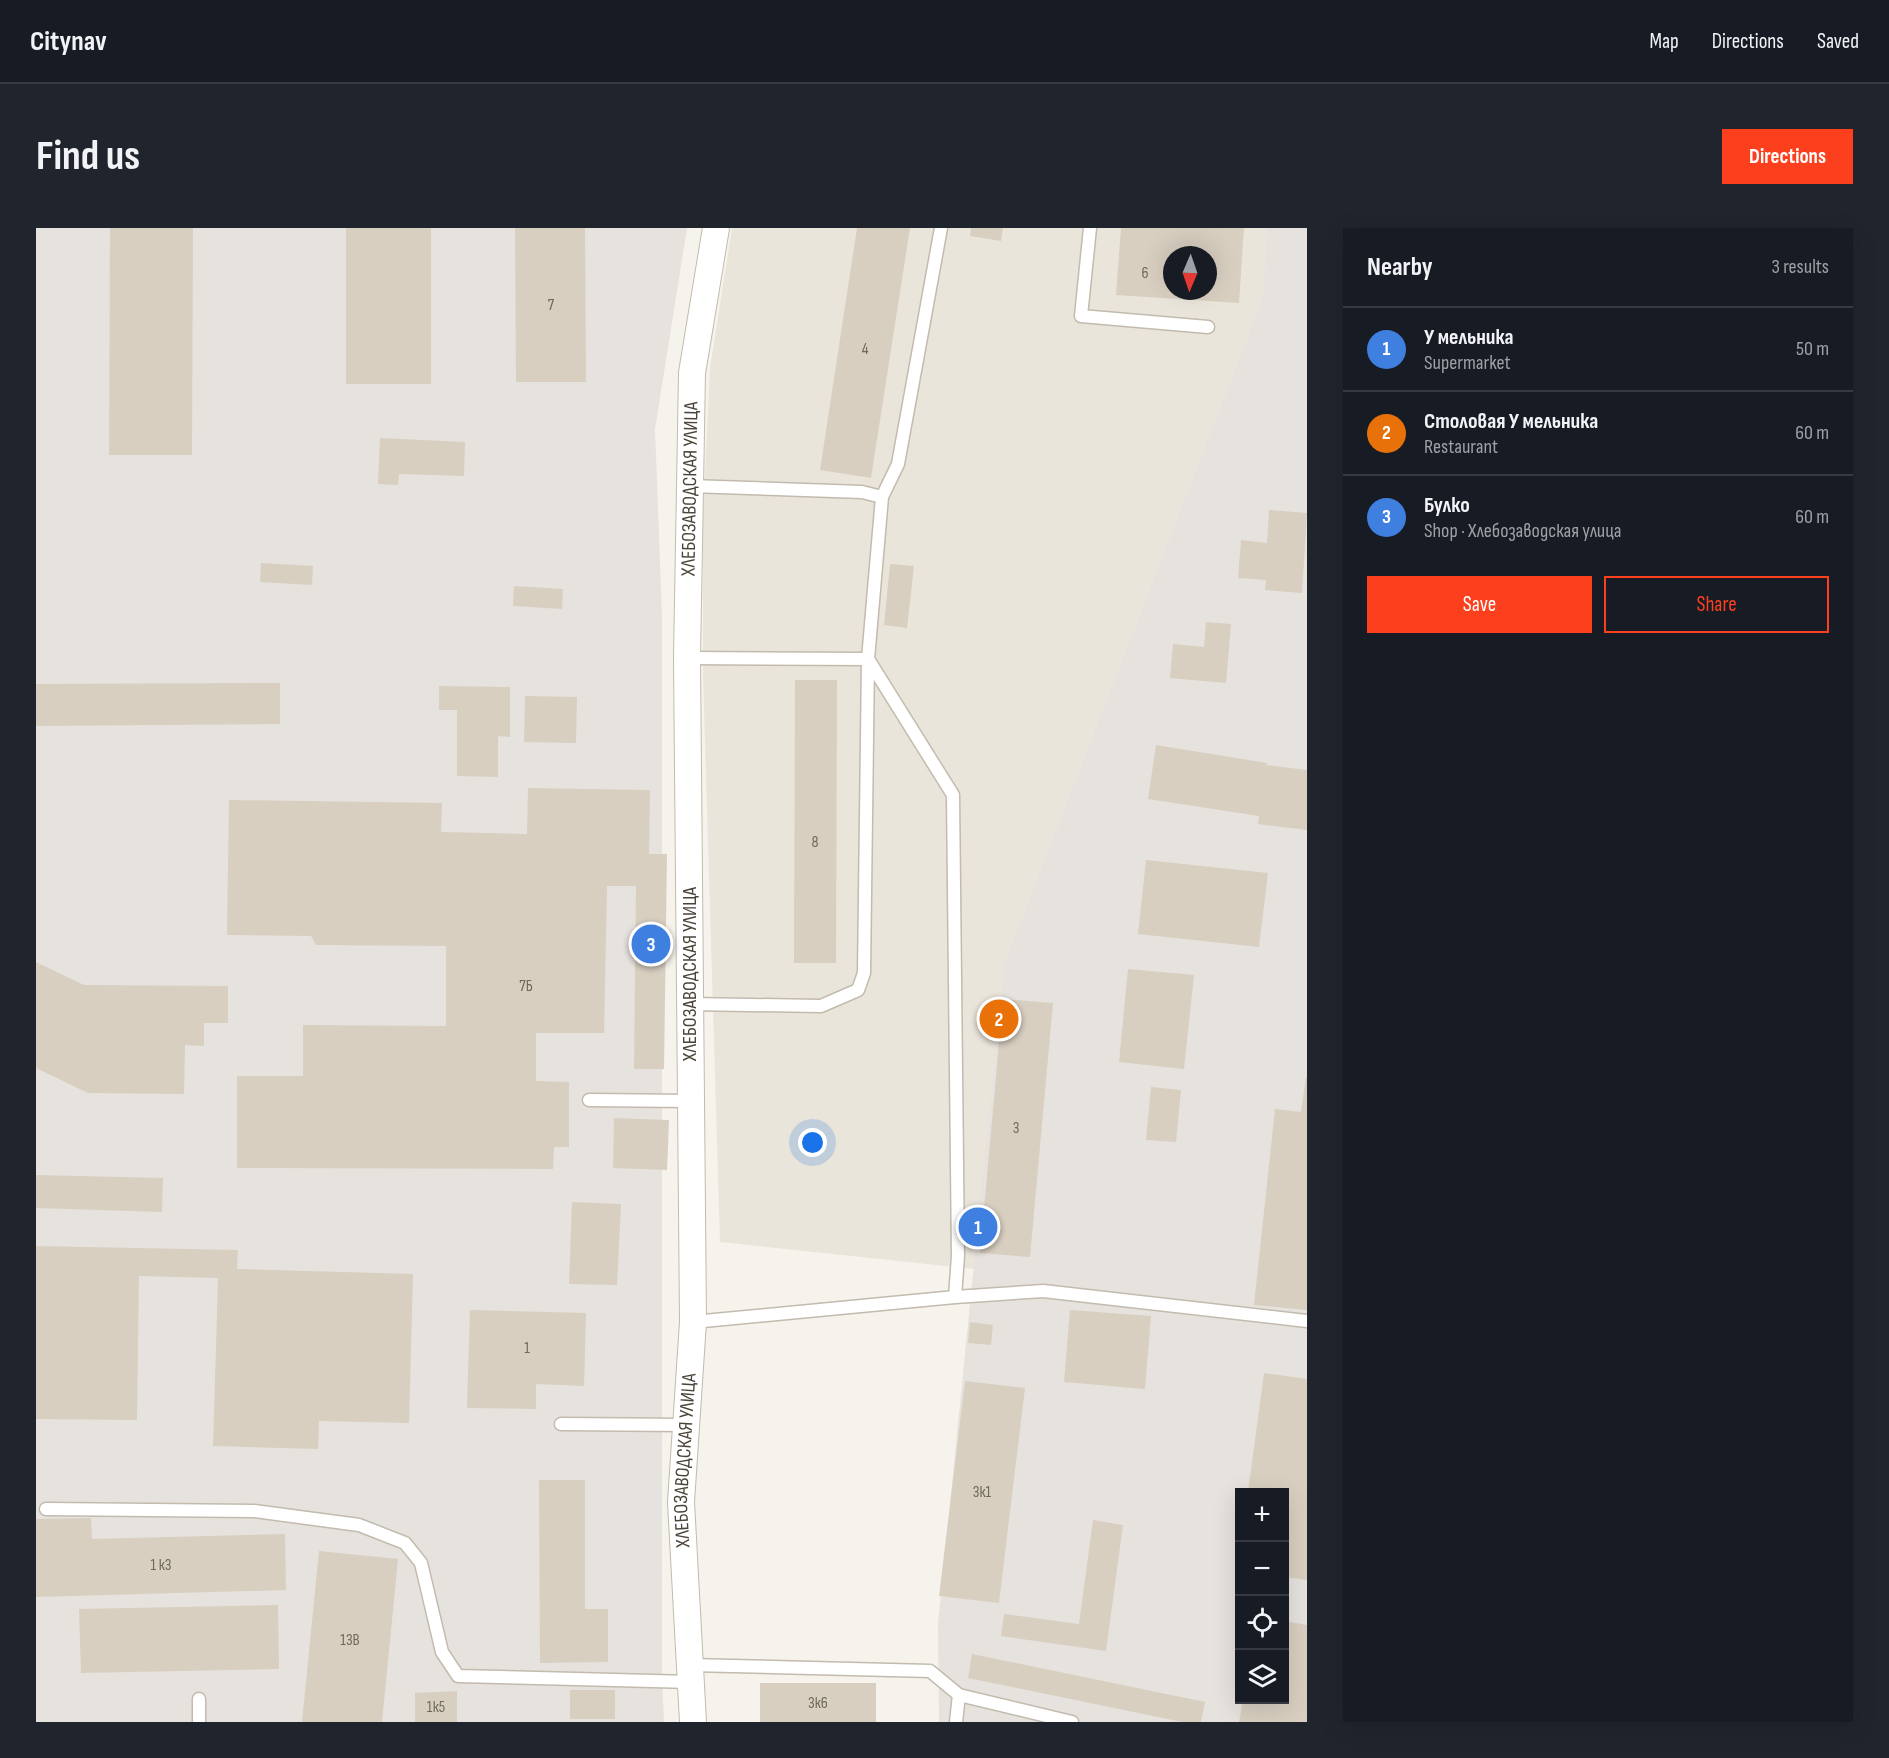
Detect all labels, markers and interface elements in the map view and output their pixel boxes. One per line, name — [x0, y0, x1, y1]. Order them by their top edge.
text: Citynav — [30, 25, 107, 58]
text: Map — [1649, 29, 1679, 54]
text: Directions — [1712, 29, 1784, 54]
text: Saved — [1817, 29, 1859, 54]
button: Directions — [1722, 129, 1853, 184]
text: Find us — [36, 131, 140, 182]
north arrow — [1163, 246, 1217, 300]
text: Nearby — [1367, 252, 1433, 283]
text: 3 results — [1772, 255, 1829, 279]
house number: 6 — [1141, 264, 1149, 283]
house number: 7 — [548, 296, 555, 315]
text: У мельника — [1424, 324, 1514, 351]
text: 1 — [1383, 337, 1390, 361]
text: 50 m — [1796, 337, 1829, 361]
house number: 4 — [862, 340, 869, 359]
text: Supermarket — [1424, 351, 1511, 375]
street label: ХЛЕБОЗАВОДСКАЯ УЛИЦА — [676, 401, 704, 577]
text: Столовая У мельника — [1424, 408, 1598, 435]
text: 2 — [1382, 421, 1391, 445]
text: 60 m — [1795, 421, 1829, 445]
text: Restaurant — [1424, 435, 1498, 459]
text: Булко — [1424, 492, 1470, 519]
text: 3 — [1382, 505, 1391, 529]
text: 60 m — [1795, 505, 1829, 529]
text: Shop · Хлебозаводская улица — [1424, 519, 1621, 543]
button: Save — [1367, 576, 1592, 633]
button: Share — [1604, 576, 1829, 633]
house number: 8 — [811, 833, 819, 852]
street label: ХЛЕБОЗАВОДСКАЯ УЛИЦА — [678, 886, 702, 1062]
pin: 3 — [632, 922, 670, 966]
house number: 7Б — [519, 977, 533, 996]
pin: 2 — [980, 996, 1018, 1042]
house number: 3 — [1013, 1119, 1019, 1138]
your location — [798, 1128, 827, 1157]
pin: 1 — [958, 1204, 998, 1250]
house number: 1 — [524, 1339, 530, 1358]
street label: ХЛЕБОЗАВОДСКАЯ УЛИЦА — [669, 1372, 702, 1549]
house number: 3к1 — [973, 1483, 992, 1502]
map controls — [1235, 1488, 1289, 1704]
button: + — [1235, 1488, 1289, 1542]
button: − — [1235, 1542, 1289, 1596]
house number: 1 к3 — [151, 1556, 171, 1575]
button: locate — [1235, 1596, 1289, 1650]
house number: 13В — [340, 1631, 360, 1650]
button: layers — [1235, 1650, 1289, 1704]
house number: 3к6 — [808, 1694, 828, 1713]
house number: 1к5 — [427, 1698, 445, 1717]

